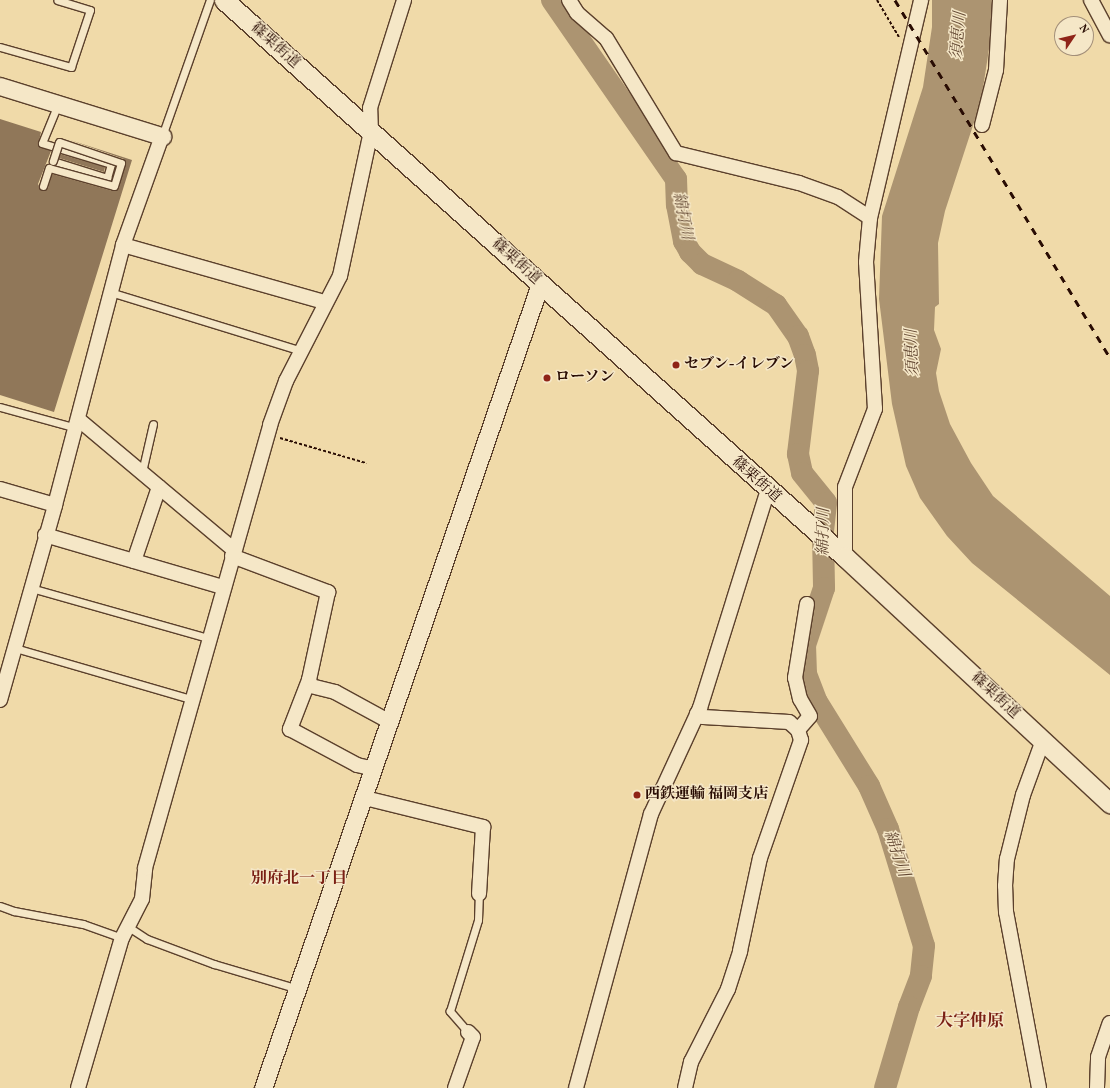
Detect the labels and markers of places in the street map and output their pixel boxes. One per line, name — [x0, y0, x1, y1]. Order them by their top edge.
place label: セブン-イレブン — [684, 356, 795, 374]
marker: セブン-イレブン — [671, 360, 681, 370]
place label: ローソン — [555, 369, 615, 387]
marker: ローソン — [542, 373, 552, 383]
place label: 西鉄運輸 福岡支店 — [645, 786, 768, 804]
marker: 西鉄運輸 福岡支店 — [632, 790, 642, 800]

